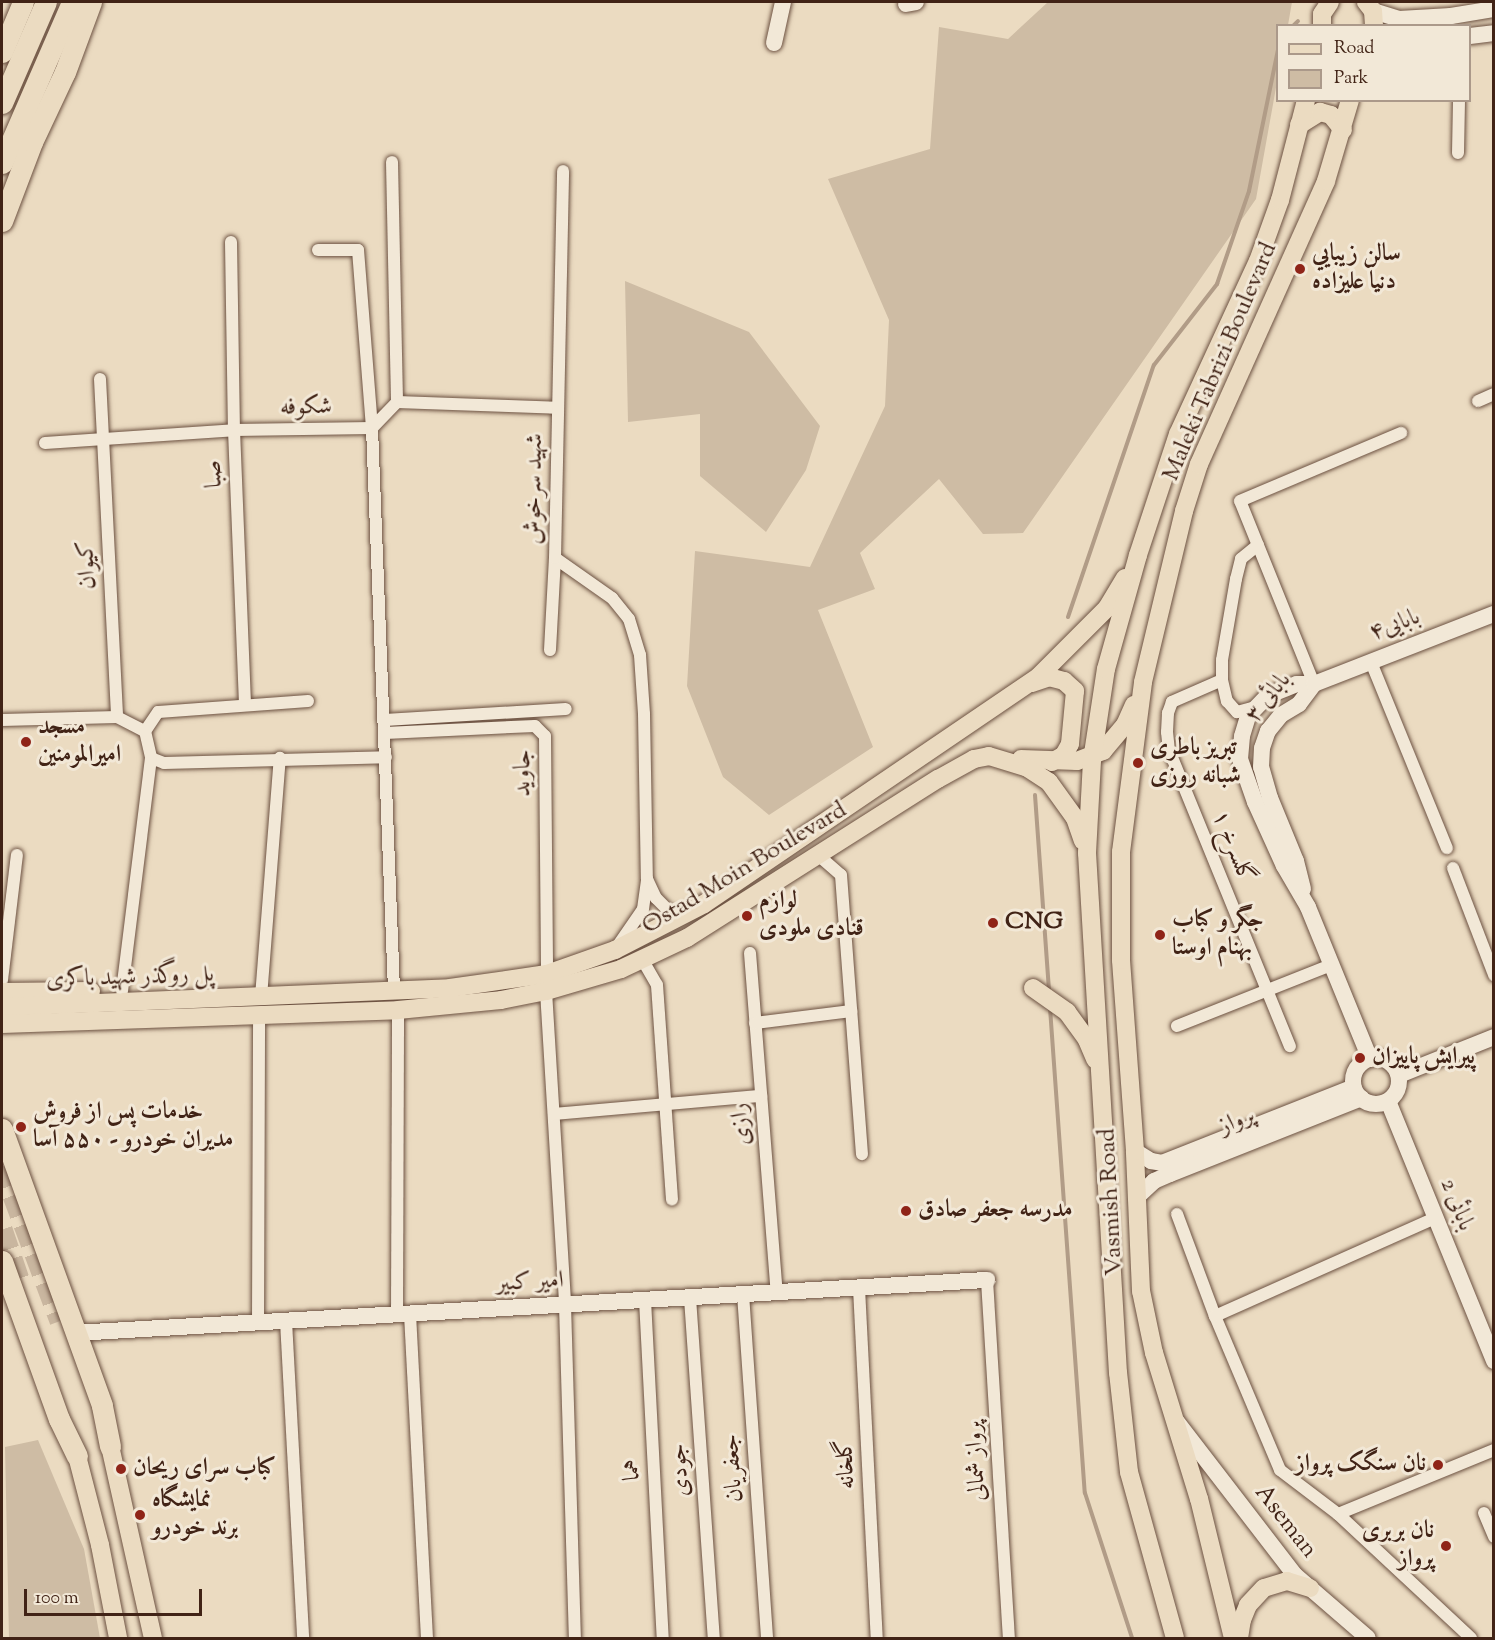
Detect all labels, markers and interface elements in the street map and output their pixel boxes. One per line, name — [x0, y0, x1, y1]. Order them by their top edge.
legend — [1276, 24, 1471, 102]
text: Road — [1334, 36, 1374, 62]
text: Park — [1334, 66, 1368, 92]
street label: Maleki Tabrizi Boulevard — [1158, 238, 1284, 486]
place label: سالن زيبايي دنيا عليزاده — [1312, 241, 1401, 297]
marker: سالن زيبايي دنيا عليزاده — [1293, 262, 1307, 276]
street label: شکوفه — [280, 393, 332, 423]
street label: شهید سرخوش — [520, 433, 550, 545]
street label: صبا — [200, 459, 230, 489]
street label: کیوان — [72, 540, 104, 590]
street label: بابایی۴ — [1366, 603, 1424, 649]
street label: بابائی ۳ — [1240, 667, 1298, 729]
place label: مسجد امیرالمومنین — [38, 714, 121, 770]
marker: مسجد امیرالمومنین — [19, 735, 33, 749]
place label: تبریز باطری شبانه روزی — [1150, 735, 1241, 791]
street label: جاوید — [510, 749, 538, 797]
marker: تبریز باطری شبانه روزی — [1131, 756, 1145, 770]
street label: Ostad Moin Boulevard — [637, 796, 853, 942]
street label: گلسرخ ۱ — [1204, 806, 1260, 888]
place label: لوازم قنادی ملودی — [759, 888, 864, 944]
place label: جگر و کباب بهنام اوستا — [1172, 907, 1264, 963]
marker: لوازم قنادی ملودی — [740, 909, 754, 923]
place label: CNG — [1005, 909, 1063, 937]
marker: CNG — [986, 916, 1000, 930]
marker: جگر و کباب بهنام اوستا — [1153, 928, 1167, 942]
street label: پل روگذر شهید باکری — [46, 961, 214, 995]
place label: پیرایش پاییزان — [1372, 1044, 1475, 1072]
marker: پیرایش پاییزان — [1353, 1051, 1367, 1065]
place label: خدمات پس از فروش مدیران خودرو - ۵۵۰ آسا — [33, 1099, 233, 1155]
street label: رازی — [726, 1101, 758, 1147]
street label: پرواز — [1215, 1102, 1259, 1142]
marker: خدمات پس از فروش مدیران خودرو - ۵۵۰ آسا — [14, 1120, 28, 1134]
street label: Vasmish Road — [1094, 1127, 1130, 1277]
street label: بابائی 2 — [1433, 1175, 1479, 1235]
place label: مدرسه جعفر صادق — [918, 1197, 1073, 1225]
marker: مدرسه جعفر صادق — [899, 1204, 913, 1218]
street label: امیر کبیر — [495, 1267, 565, 1299]
street label: پرواز شمالی — [961, 1420, 993, 1502]
street label: جعفریان — [717, 1433, 751, 1503]
street label: گلخانه — [831, 1438, 863, 1490]
street label: جودی — [665, 1442, 697, 1498]
place label: نان سنگک پرواز — [1295, 1451, 1426, 1479]
place label: کباب سرای ریحان — [133, 1455, 276, 1483]
marker: نان سنگک پرواز — [1431, 1458, 1445, 1472]
street label: هما — [618, 1459, 648, 1481]
marker: کباب سرای ریحان — [114, 1462, 128, 1476]
street label: Aseman — [1247, 1480, 1323, 1564]
place label: نمایشگاه برند خودرو — [152, 1487, 238, 1543]
marker: نمایشگاه برند خودرو — [133, 1508, 147, 1522]
place label: نان بربری پرواز — [1362, 1518, 1434, 1574]
marker: نان بربری پرواز — [1439, 1539, 1453, 1553]
scale bar — [27, 1577, 206, 1615]
text: 100 m — [35, 1586, 79, 1612]

